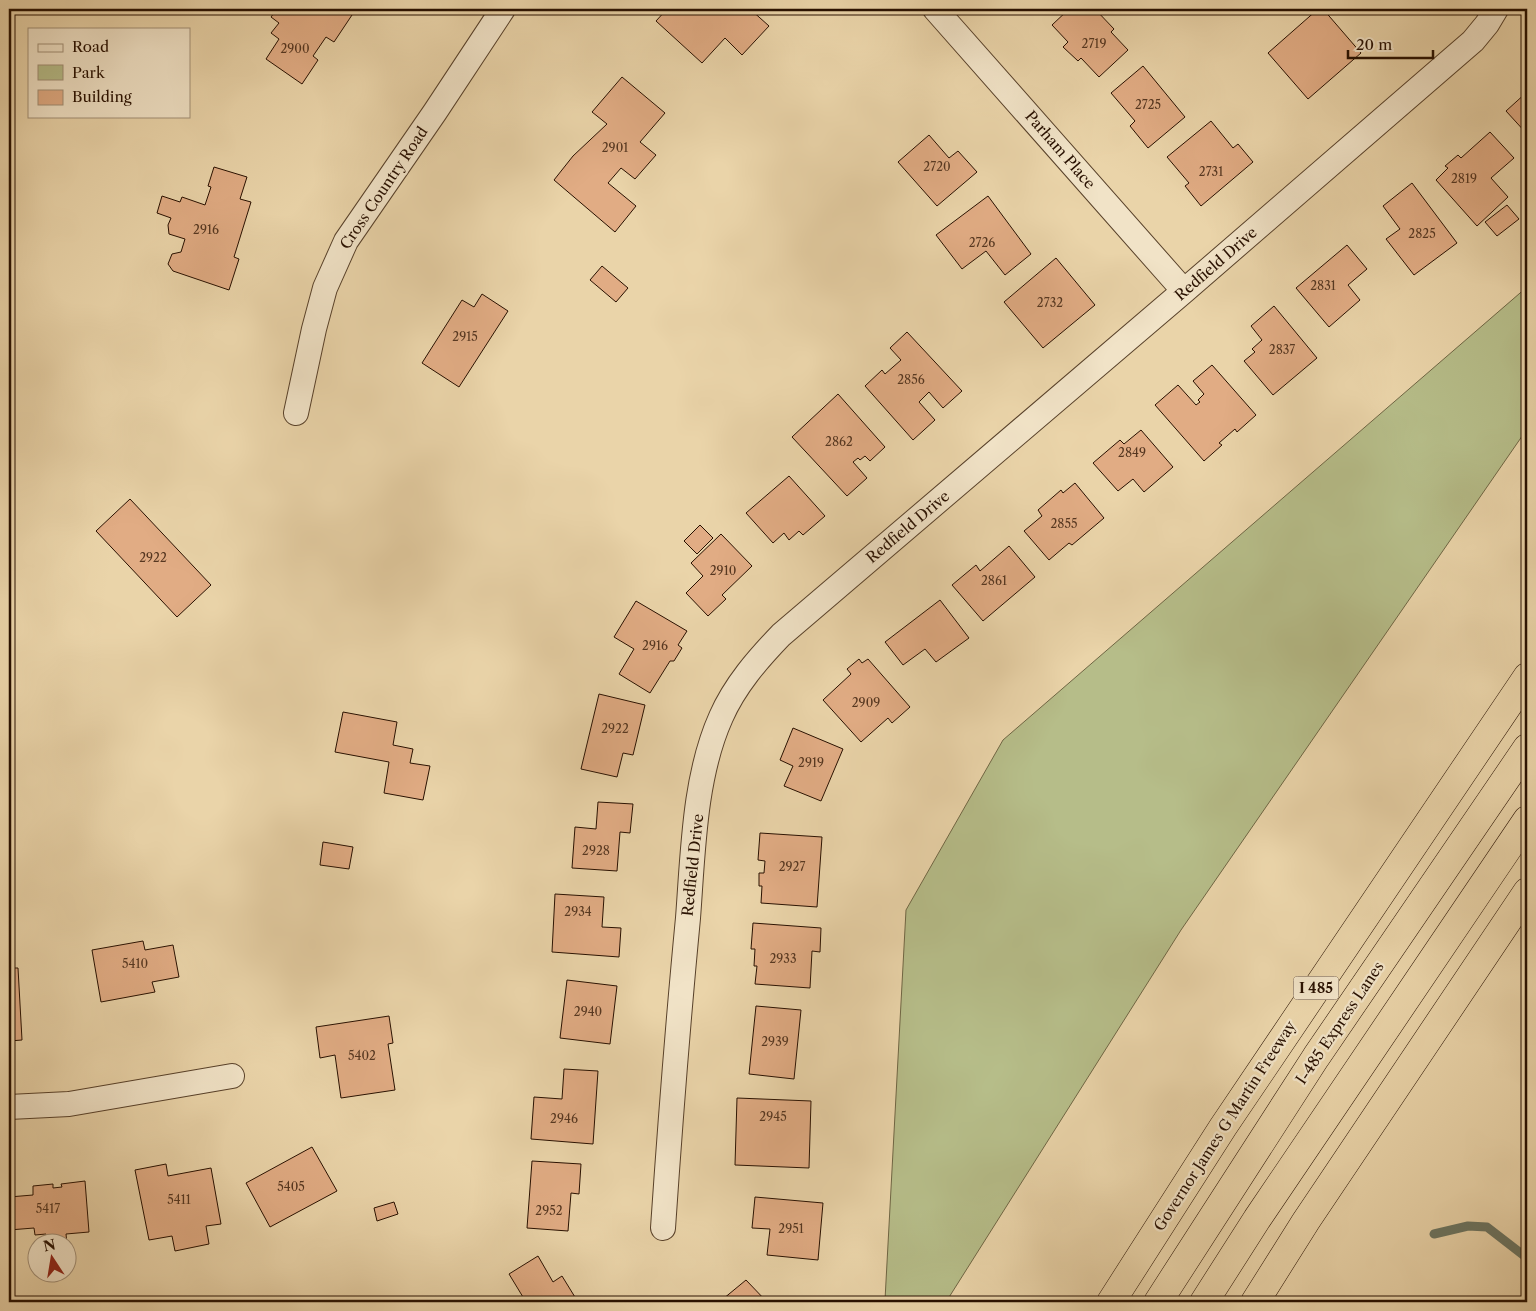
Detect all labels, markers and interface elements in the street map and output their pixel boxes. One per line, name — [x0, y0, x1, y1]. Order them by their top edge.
legend — [28, 28, 190, 118]
scale bar — [1348, 28, 1434, 60]
text: 20 m — [1356, 35, 1392, 54]
house number: 2719 — [1082, 36, 1106, 51]
text: Road — [72, 37, 109, 56]
house number: 2900 — [280, 41, 310, 56]
text: Park — [72, 63, 106, 82]
text: Building — [72, 87, 132, 106]
house number: 2725 — [1135, 97, 1161, 112]
street label: Parham Place — [1021, 107, 1100, 193]
street label: Cross Country Road — [335, 123, 432, 253]
house number: 2901 — [602, 140, 628, 155]
house number: 2720 — [923, 159, 951, 174]
house number: 2731 — [1199, 164, 1223, 179]
house number: 2819 — [1451, 171, 1477, 186]
house number: 2916 — [193, 222, 219, 237]
street label: Redfield Drive — [1171, 223, 1261, 305]
house number: 2825 — [1408, 226, 1436, 241]
house number: 2726 — [969, 235, 995, 250]
house number: 2831 — [1310, 278, 1336, 293]
house number: 2732 — [1037, 295, 1063, 310]
house number: 2915 — [452, 329, 478, 344]
house number: 2837 — [1269, 342, 1295, 357]
house number: 2856 — [897, 372, 925, 387]
house number: 2862 — [825, 434, 853, 449]
house number: 2849 — [1118, 445, 1146, 460]
street label: Redfield Drive — [862, 486, 953, 567]
house number: 2855 — [1050, 516, 1078, 531]
house number: 2922 — [139, 550, 167, 565]
house number: 2910 — [710, 563, 736, 578]
house number: 2861 — [981, 573, 1007, 588]
house number: 2916 — [642, 638, 668, 653]
house number: 2909 — [852, 695, 880, 710]
house number: 2922 — [601, 721, 629, 736]
house number: 2919 — [798, 755, 824, 770]
street label: Redfield Drive — [678, 813, 707, 917]
house number: 2928 — [582, 843, 610, 858]
house number: 2927 — [779, 859, 805, 874]
house number: 2934 — [564, 904, 592, 919]
house number: 2933 — [769, 951, 797, 966]
house number: 5410 — [122, 956, 148, 971]
street label: I-485 Express Lanes — [1291, 958, 1388, 1088]
road number: I 485 — [1294, 976, 1338, 1000]
house number: 2940 — [574, 1004, 602, 1019]
street label: Governor James G Martin Freeway — [1149, 1017, 1300, 1234]
house number: 2939 — [761, 1034, 789, 1049]
house number: 5402 — [348, 1048, 376, 1063]
house number: 2945 — [759, 1109, 787, 1124]
house number: 2946 — [550, 1111, 578, 1126]
house number: 5405 — [277, 1179, 305, 1194]
house number: 5411 — [167, 1192, 191, 1207]
house number: 5417 — [36, 1201, 60, 1216]
house number: 2952 — [535, 1203, 563, 1218]
house number: 2951 — [778, 1221, 804, 1236]
north arrow — [28, 1234, 78, 1284]
text: N — [41, 1235, 57, 1255]

